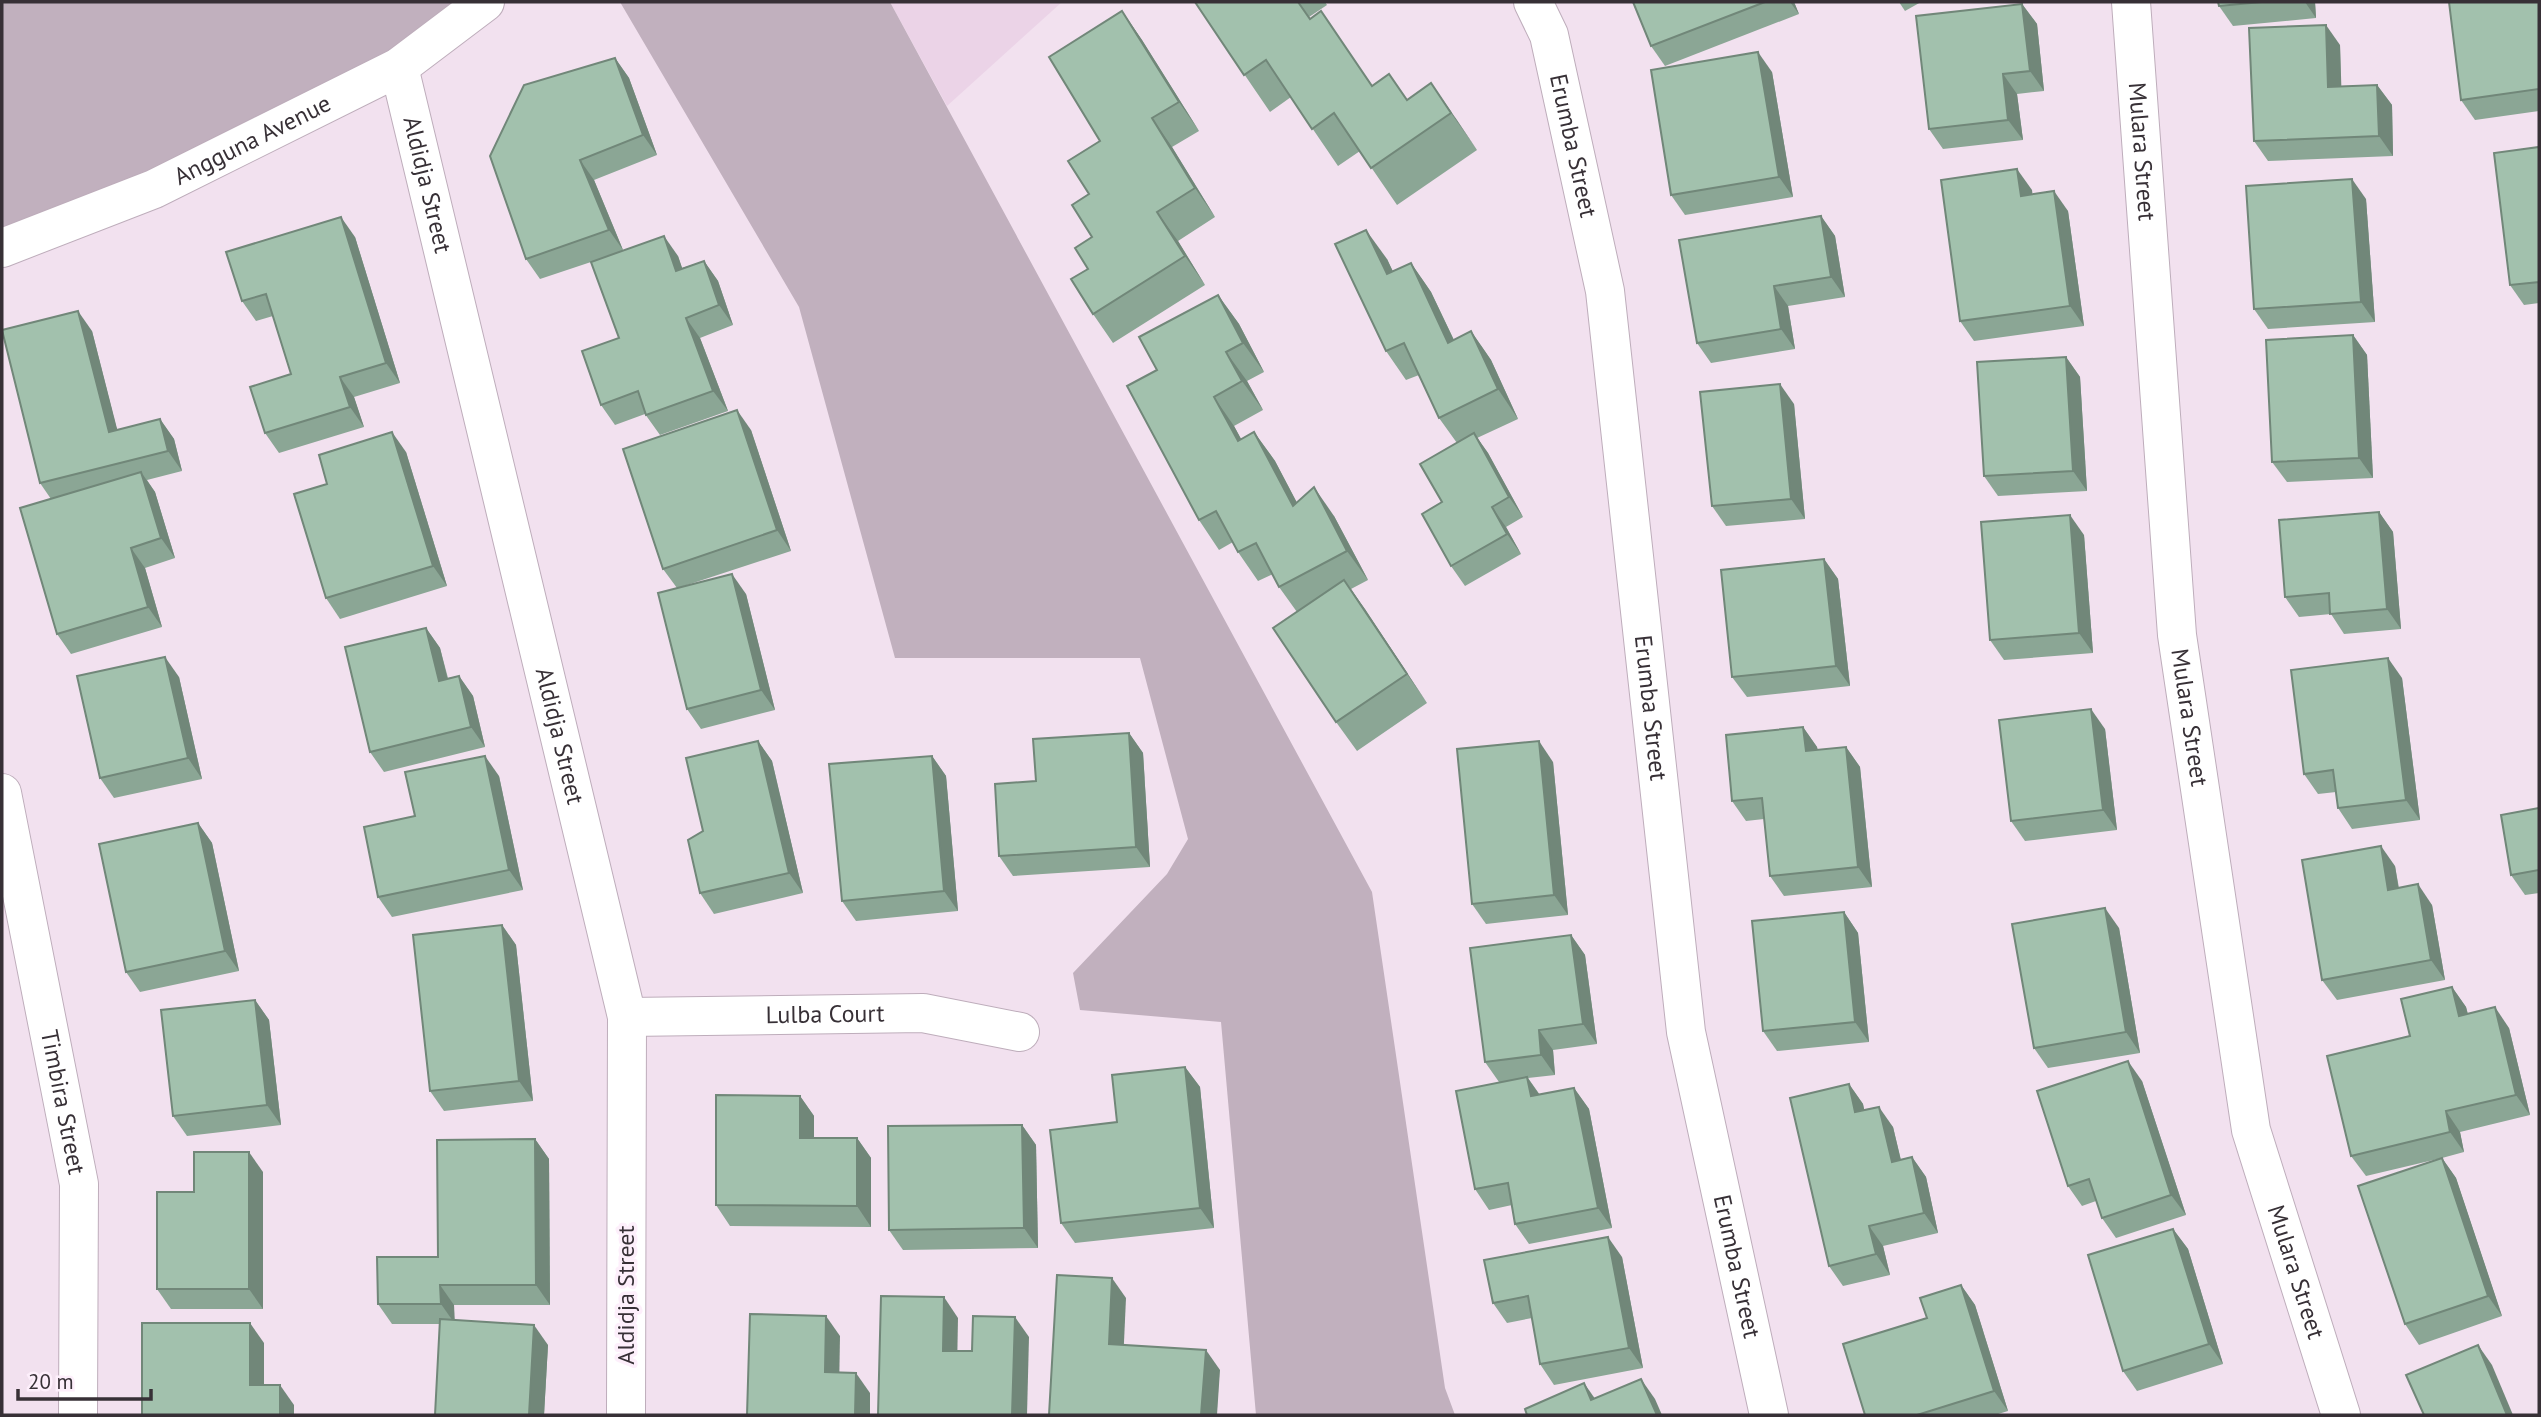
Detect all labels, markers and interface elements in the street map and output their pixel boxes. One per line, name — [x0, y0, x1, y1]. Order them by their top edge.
street label: Erumba Street — [1543, 71, 1604, 220]
street label: Mulara Street — [2122, 81, 2163, 222]
street label: Angguna Avenue — [168, 87, 336, 192]
street label: Aldidja Street — [396, 113, 459, 256]
street label: Erumba Street — [1628, 633, 1674, 782]
street label: Mulara Street — [2164, 646, 2215, 788]
street label: Aldidja Street — [529, 664, 591, 807]
street label: Lulba Court — [765, 998, 885, 1030]
street label: Timbira Street — [34, 1027, 93, 1177]
street label: Erumba Street — [1707, 1192, 1768, 1341]
street label: Mulara Street — [2261, 1201, 2332, 1343]
street label: Aldidja Street — [610, 1225, 641, 1365]
scale bar — [18, 1358, 150, 1402]
text: 20 m — [28, 1368, 74, 1395]

